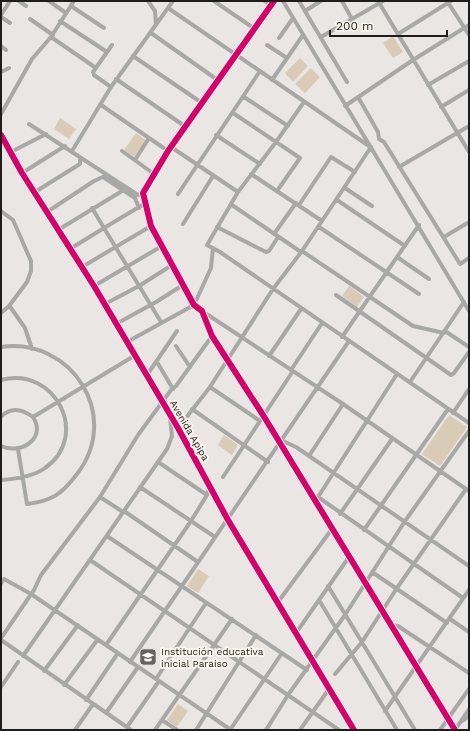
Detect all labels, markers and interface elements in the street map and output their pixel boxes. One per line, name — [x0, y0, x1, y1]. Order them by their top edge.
scale bar — [330, 12, 447, 38]
text: 200 m — [336, 19, 373, 33]
street label: Avenida Apipa — [168, 398, 212, 463]
place label: Institución educativa inicial Paraiso — [161, 646, 264, 669]
school or university icon: Institución educativa inicial Paraiso — [138, 647, 158, 667]

